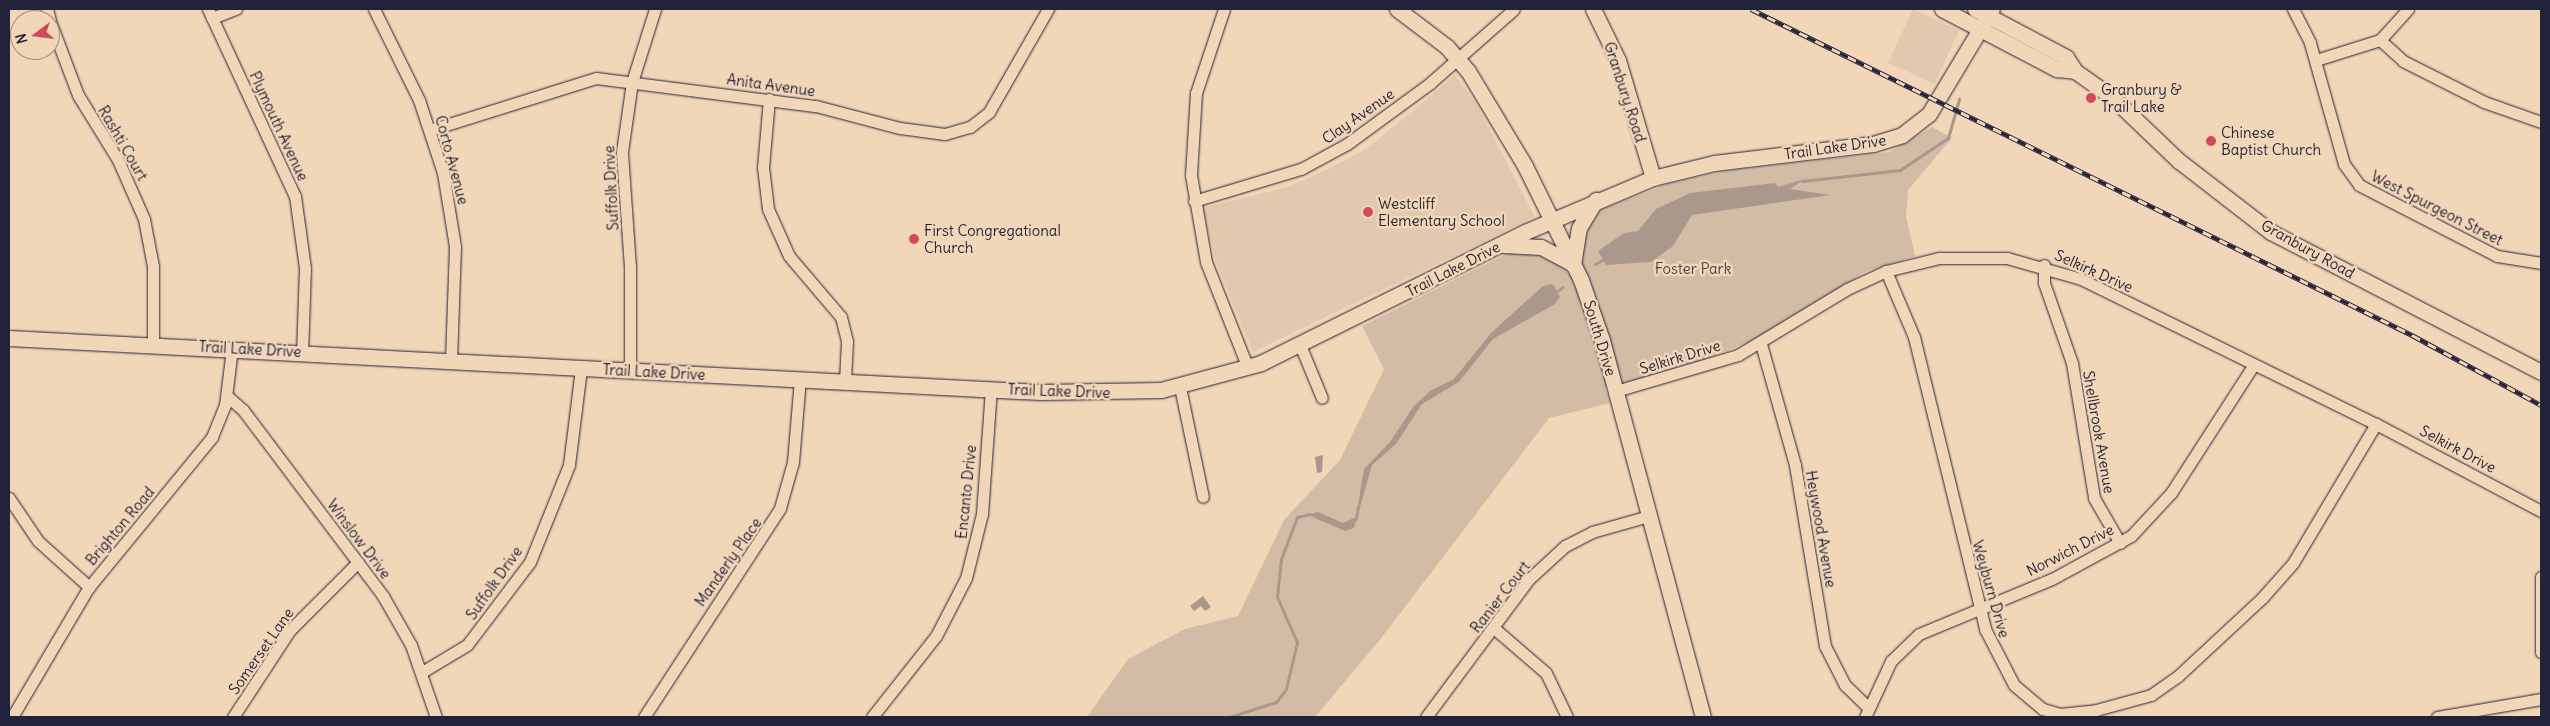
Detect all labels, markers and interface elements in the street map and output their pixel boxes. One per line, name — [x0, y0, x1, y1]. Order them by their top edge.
north arrow — [10, 10, 60, 60]
text: N — [12, 32, 31, 46]
street label: Granbury Road — [1600, 40, 1650, 144]
street label: Plymouth Avenue — [246, 68, 312, 184]
street label: Anita Avenue — [726, 70, 816, 100]
place label: Granbury & Trail Lake — [2101, 80, 2182, 115]
street label: Clay Avenue — [1318, 85, 1398, 147]
marker: Granbury & Trail Lake — [2085, 92, 2097, 104]
street label: Rashti Court — [94, 102, 152, 184]
street label: Corto Avenue — [431, 113, 473, 207]
place label: Chinese Baptist Church — [2221, 123, 2321, 158]
street label: Trail Lake Drive — [1783, 131, 1887, 163]
marker: Chinese Baptist Church — [2205, 135, 2217, 147]
street label: Suffolk Drive — [600, 145, 622, 231]
street label: West Spurgeon Street — [2368, 167, 2506, 249]
place label: Westcliff Elementary School — [1378, 194, 1505, 229]
marker: Westcliff Elementary School — [1362, 206, 1374, 218]
street label: Granbury Road — [2258, 216, 2358, 282]
place label: First Congregational Church — [924, 221, 1061, 256]
marker: First Congregational Church — [908, 233, 920, 245]
street label: Trail Lake Drive — [1403, 238, 1503, 300]
street label: Selkirk Drive — [2052, 246, 2136, 296]
park label: Foster Park — [1655, 260, 1731, 278]
street label: South Drive — [1580, 298, 1620, 378]
street label: Selkirk Drive — [1637, 336, 1723, 378]
street label: Trail Lake Drive — [198, 337, 302, 361]
street label: Trail Lake Drive — [602, 360, 706, 384]
street label: Shellbrook Avenue — [2079, 369, 2119, 495]
street label: Trail Lake Drive — [1007, 380, 1111, 402]
street label: Selkirk Drive — [2417, 421, 2499, 477]
street label: Encanto Drive — [952, 444, 980, 540]
street label: Heywood Avenue — [1802, 469, 1840, 589]
street label: Brighton Road — [82, 483, 158, 569]
street label: Winslow Drive — [323, 496, 395, 582]
street label: Manderly Place — [691, 514, 765, 610]
street label: Norwich Drive — [2023, 520, 2117, 580]
street label: Weyburn Drive — [1968, 538, 2014, 640]
street label: Suffolk Drive — [462, 543, 526, 623]
street label: Ranier Court — [1466, 558, 1534, 636]
street label: Somerset Lane — [225, 604, 297, 698]

